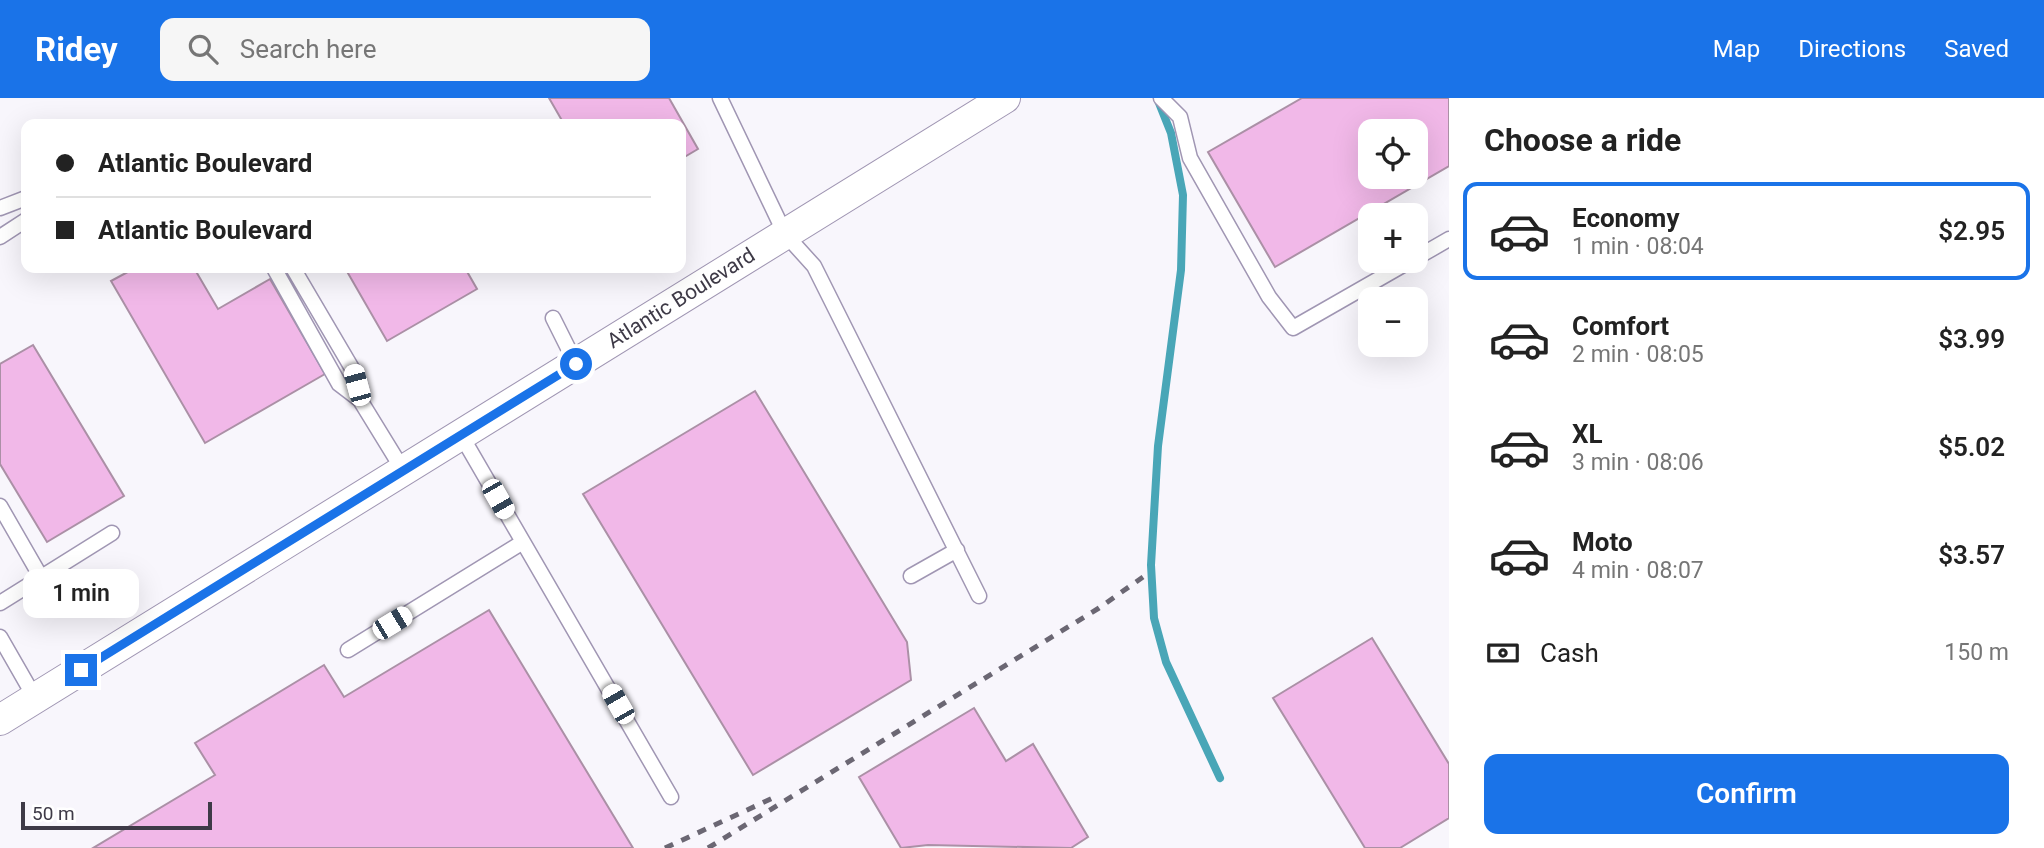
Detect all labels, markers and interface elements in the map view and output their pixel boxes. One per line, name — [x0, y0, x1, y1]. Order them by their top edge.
search box — [160, 18, 650, 81]
text: Ridey — [35, 30, 118, 69]
icon: search — [184, 30, 222, 68]
text: Search here — [240, 34, 376, 64]
text: Map — [1713, 35, 1760, 63]
text: Directions — [1798, 35, 1906, 63]
text: Saved — [1944, 35, 2009, 63]
map controls — [1358, 119, 1428, 357]
button: locate — [1358, 119, 1428, 189]
text: Choose a ride — [1484, 121, 1681, 159]
text: Atlantic Boulevard — [98, 148, 313, 178]
icon: car — [1488, 200, 1551, 263]
button: + — [1358, 203, 1428, 273]
text: Economy — [1572, 203, 1679, 233]
text: Atlantic Boulevard — [98, 215, 313, 245]
text: $2.95 — [1938, 216, 2005, 246]
text: 1 min · 08:04 — [1572, 233, 1704, 260]
street label: Atlantic Boulevard — [603, 243, 759, 353]
button: − — [1358, 287, 1428, 357]
icon: car — [1488, 308, 1551, 371]
text: Comfort — [1572, 311, 1669, 341]
text: $3.99 — [1938, 324, 2005, 354]
text: 2 min · 08:05 — [1572, 341, 1704, 368]
route start — [560, 348, 592, 380]
car — [342, 362, 373, 408]
icon: car — [1488, 416, 1551, 479]
text: XL — [1572, 419, 1603, 449]
text: $5.02 — [1938, 432, 2005, 462]
text: 3 min · 08:06 — [1572, 449, 1704, 476]
car — [479, 476, 518, 522]
icon: car — [1488, 524, 1551, 587]
text: Moto — [1572, 527, 1633, 557]
text: $3.57 — [1938, 540, 2005, 570]
text: 4 min · 08:07 — [1572, 557, 1704, 584]
callout: 1 min — [23, 568, 139, 618]
text: 1 min — [52, 580, 110, 607]
car — [369, 603, 416, 643]
icon: cash — [1484, 634, 1522, 672]
text: Cash — [1540, 638, 1599, 668]
text: 150 m — [1944, 639, 2009, 666]
route end — [65, 654, 97, 686]
car — [599, 681, 638, 727]
button: Confirm — [1484, 754, 2009, 834]
scale bar — [21, 799, 212, 831]
text: 50 m — [32, 802, 75, 825]

